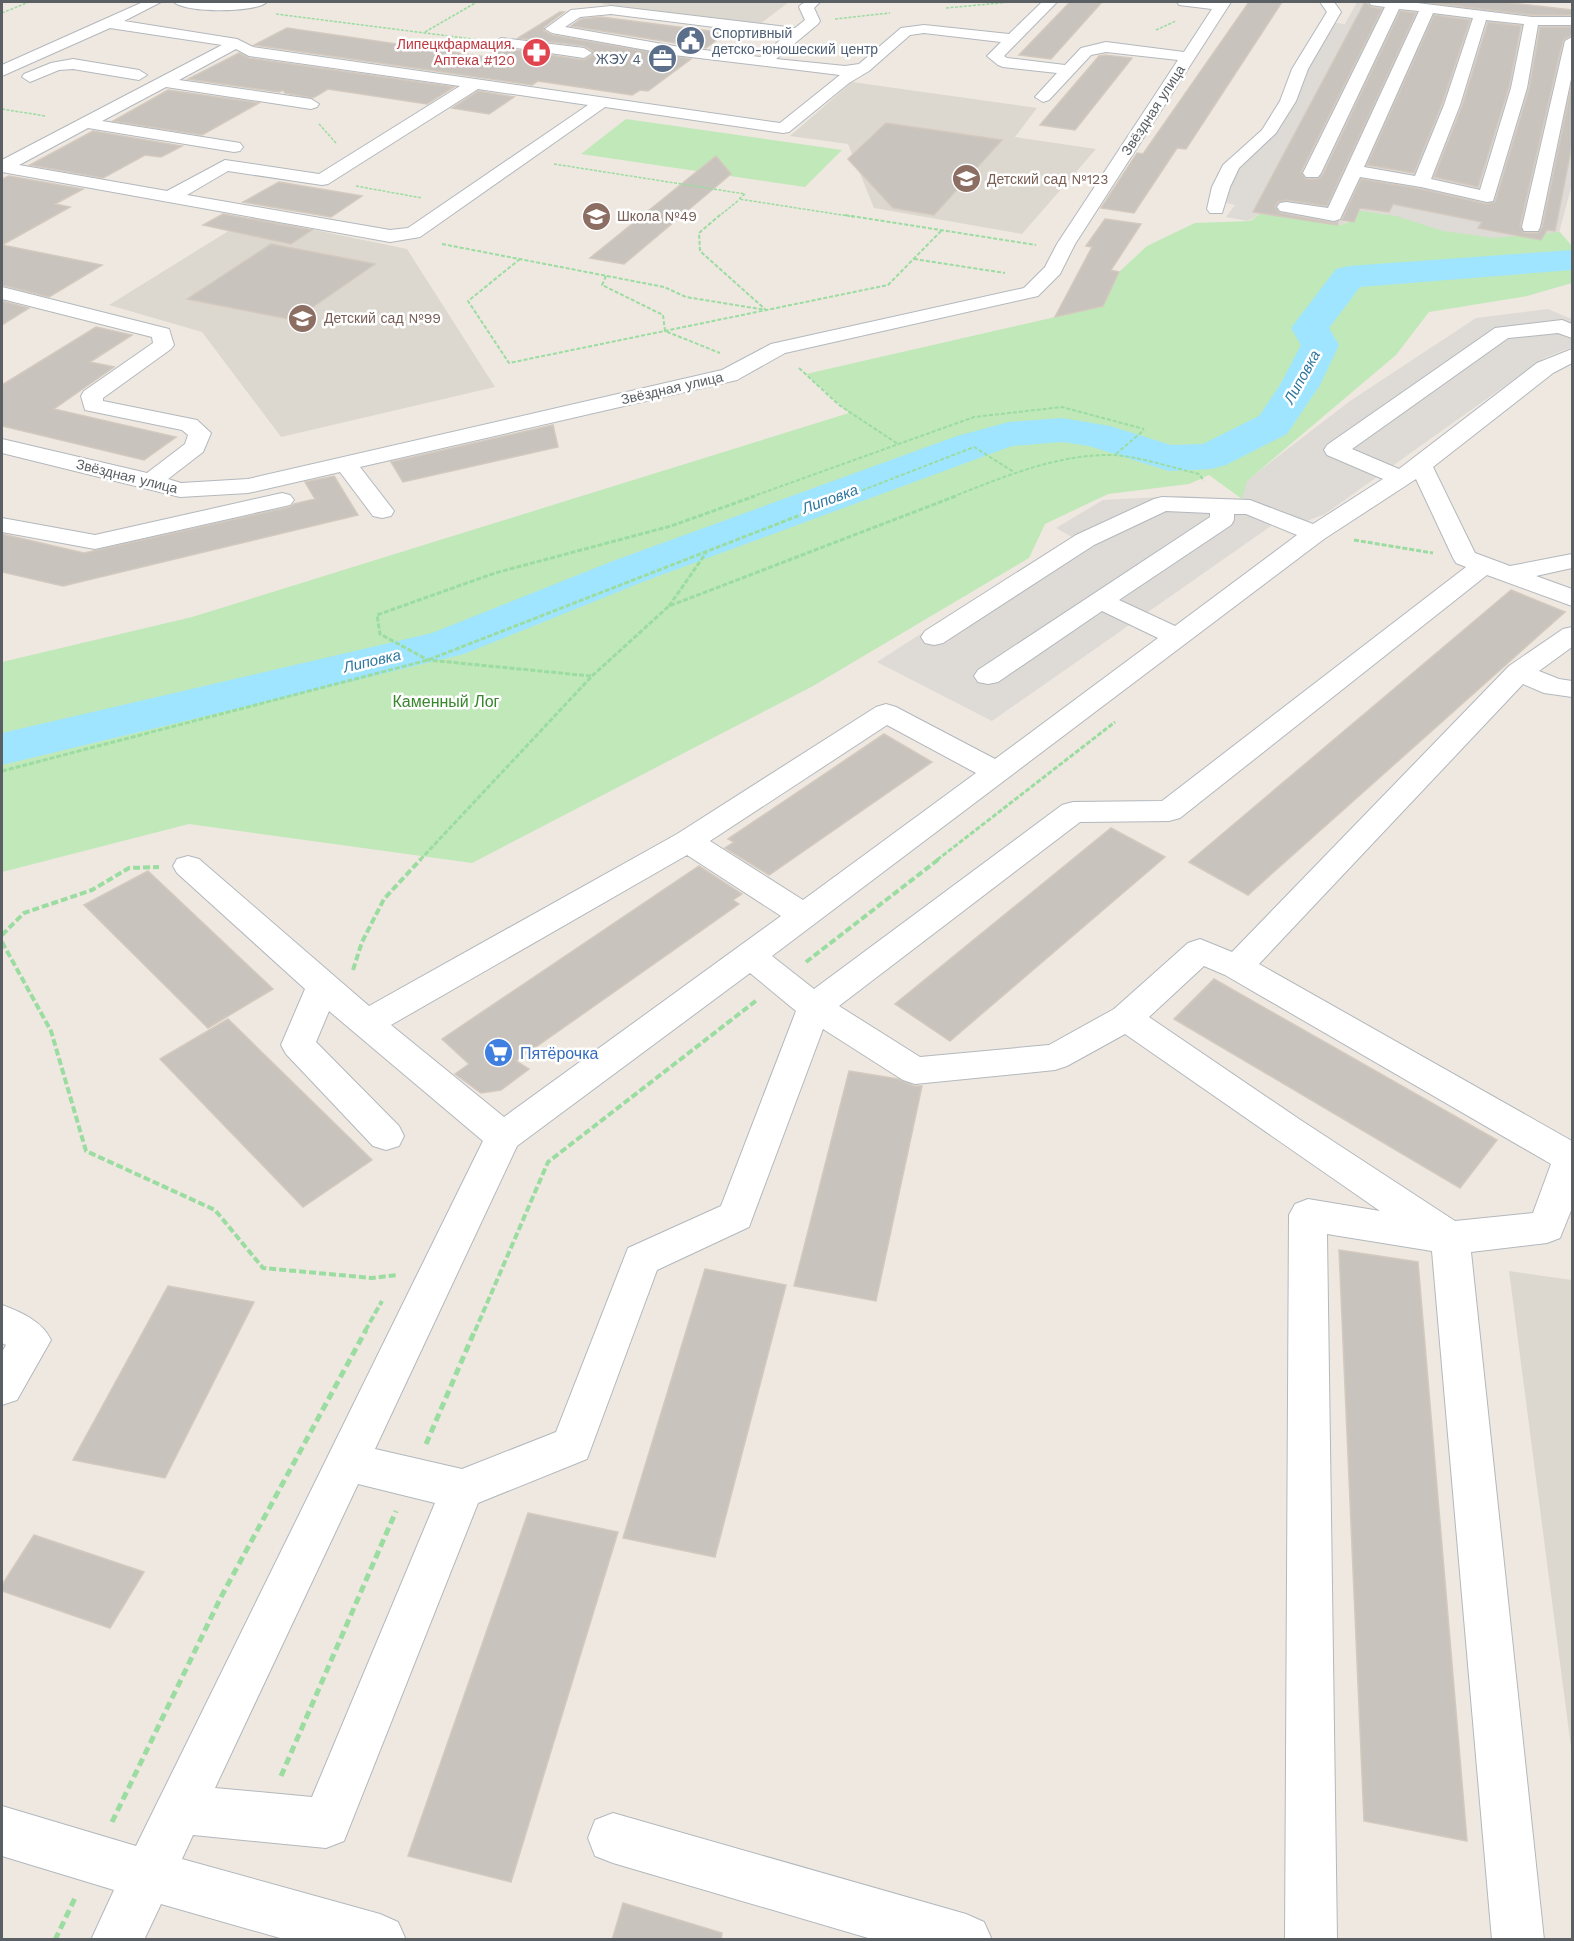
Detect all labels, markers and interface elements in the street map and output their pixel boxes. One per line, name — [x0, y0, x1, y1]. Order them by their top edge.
public building icon: Спортивный детско-юношеский центр — [675, 25, 707, 57]
place label: Спортивный детско-юношеский центр — [712, 25, 878, 57]
place label: Липецкфармация. Аптека #120 — [397, 36, 515, 68]
pharmacy icon: Липецкфармация. Аптека #120 — [520, 36, 552, 68]
office icon: ЖЭУ 4 — [646, 43, 678, 75]
place label: ЖЭУ 4 — [596, 51, 641, 67]
street label: Звёздная улица — [1118, 62, 1188, 158]
school or university icon: Детский сад №123 — [950, 163, 982, 195]
place label: Детский сад №123 — [987, 171, 1108, 187]
school or university icon: Школа №49 — [580, 200, 612, 232]
place label: Школа №49 — [617, 208, 697, 224]
school or university icon: Детский сад №99 — [287, 302, 319, 334]
place label: Детский сад №99 — [324, 310, 441, 326]
water label: Липовка — [1279, 347, 1324, 408]
street label: Звёздная улица — [619, 368, 725, 408]
street label: Звёздная улица — [74, 456, 180, 496]
water label: Липовка — [799, 481, 861, 518]
water label: Липовка — [341, 646, 403, 677]
park label: Каменный Лог — [393, 692, 500, 711]
supermarket icon: Пятёрочка — [483, 1037, 515, 1069]
place label: Пятёрочка — [520, 1044, 599, 1063]

